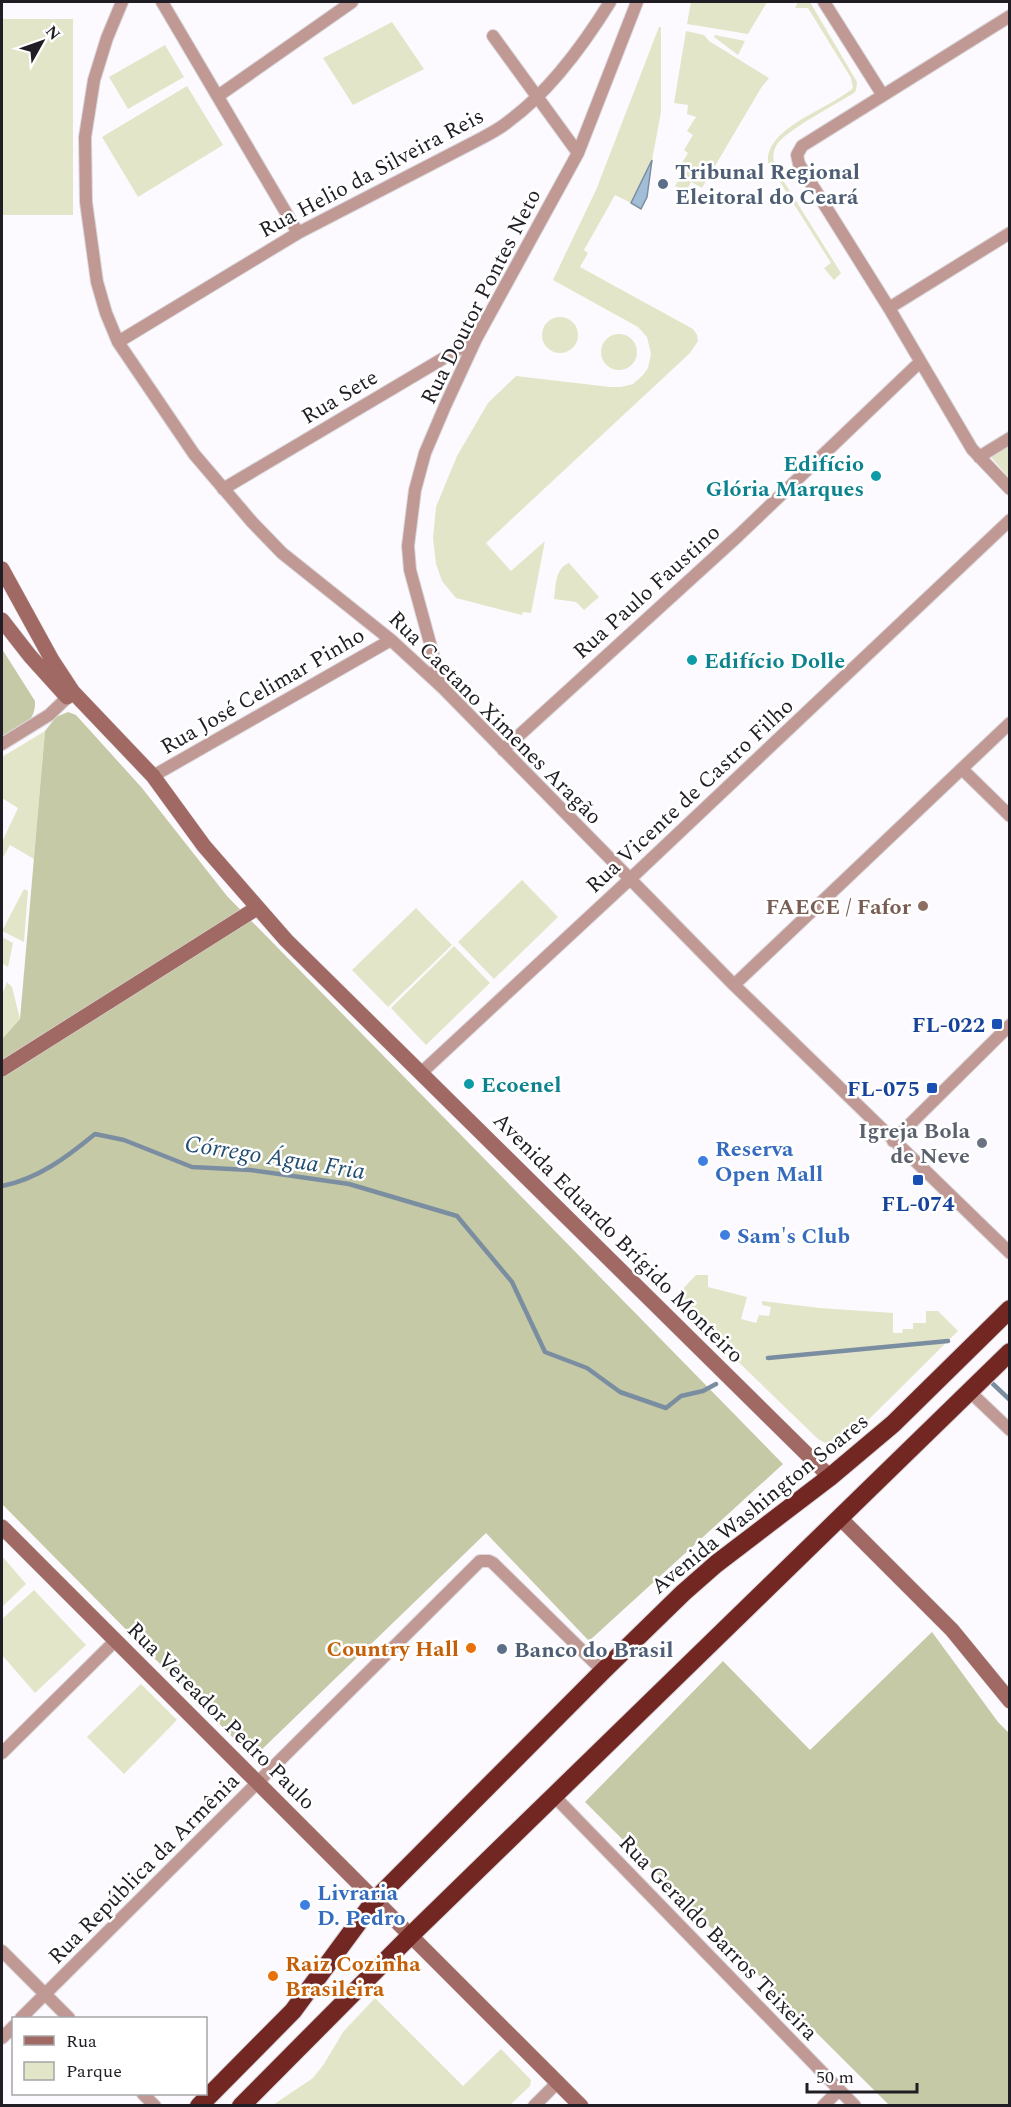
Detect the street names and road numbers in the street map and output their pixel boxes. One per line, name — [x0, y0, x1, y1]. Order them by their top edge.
street label: Rua Helio da Silveira Reis — [253, 100, 490, 247]
street label: Rua Doutor Pontes Neto — [413, 183, 550, 410]
street label: Rua Sete — [295, 361, 384, 433]
street label: Rua Paulo Faustino — [566, 517, 728, 667]
street label: Rua Caetano Ximenes Aragão — [380, 604, 609, 833]
street label: Rua José Celimar Pinho — [154, 619, 371, 763]
street label: Rua Vicente de Castro Filho — [579, 691, 802, 902]
street label: Avenida Eduardo Brígido Monteiro — [485, 1105, 751, 1371]
street label: Avenida Washington Soares — [644, 1406, 876, 1603]
street label: Rua Vereador Pedro Paulo — [119, 1614, 323, 1818]
street label: Rua República da Armênia — [41, 1766, 248, 1972]
street label: Rua Geraldo Barros Teixeira — [610, 1828, 826, 2049]

